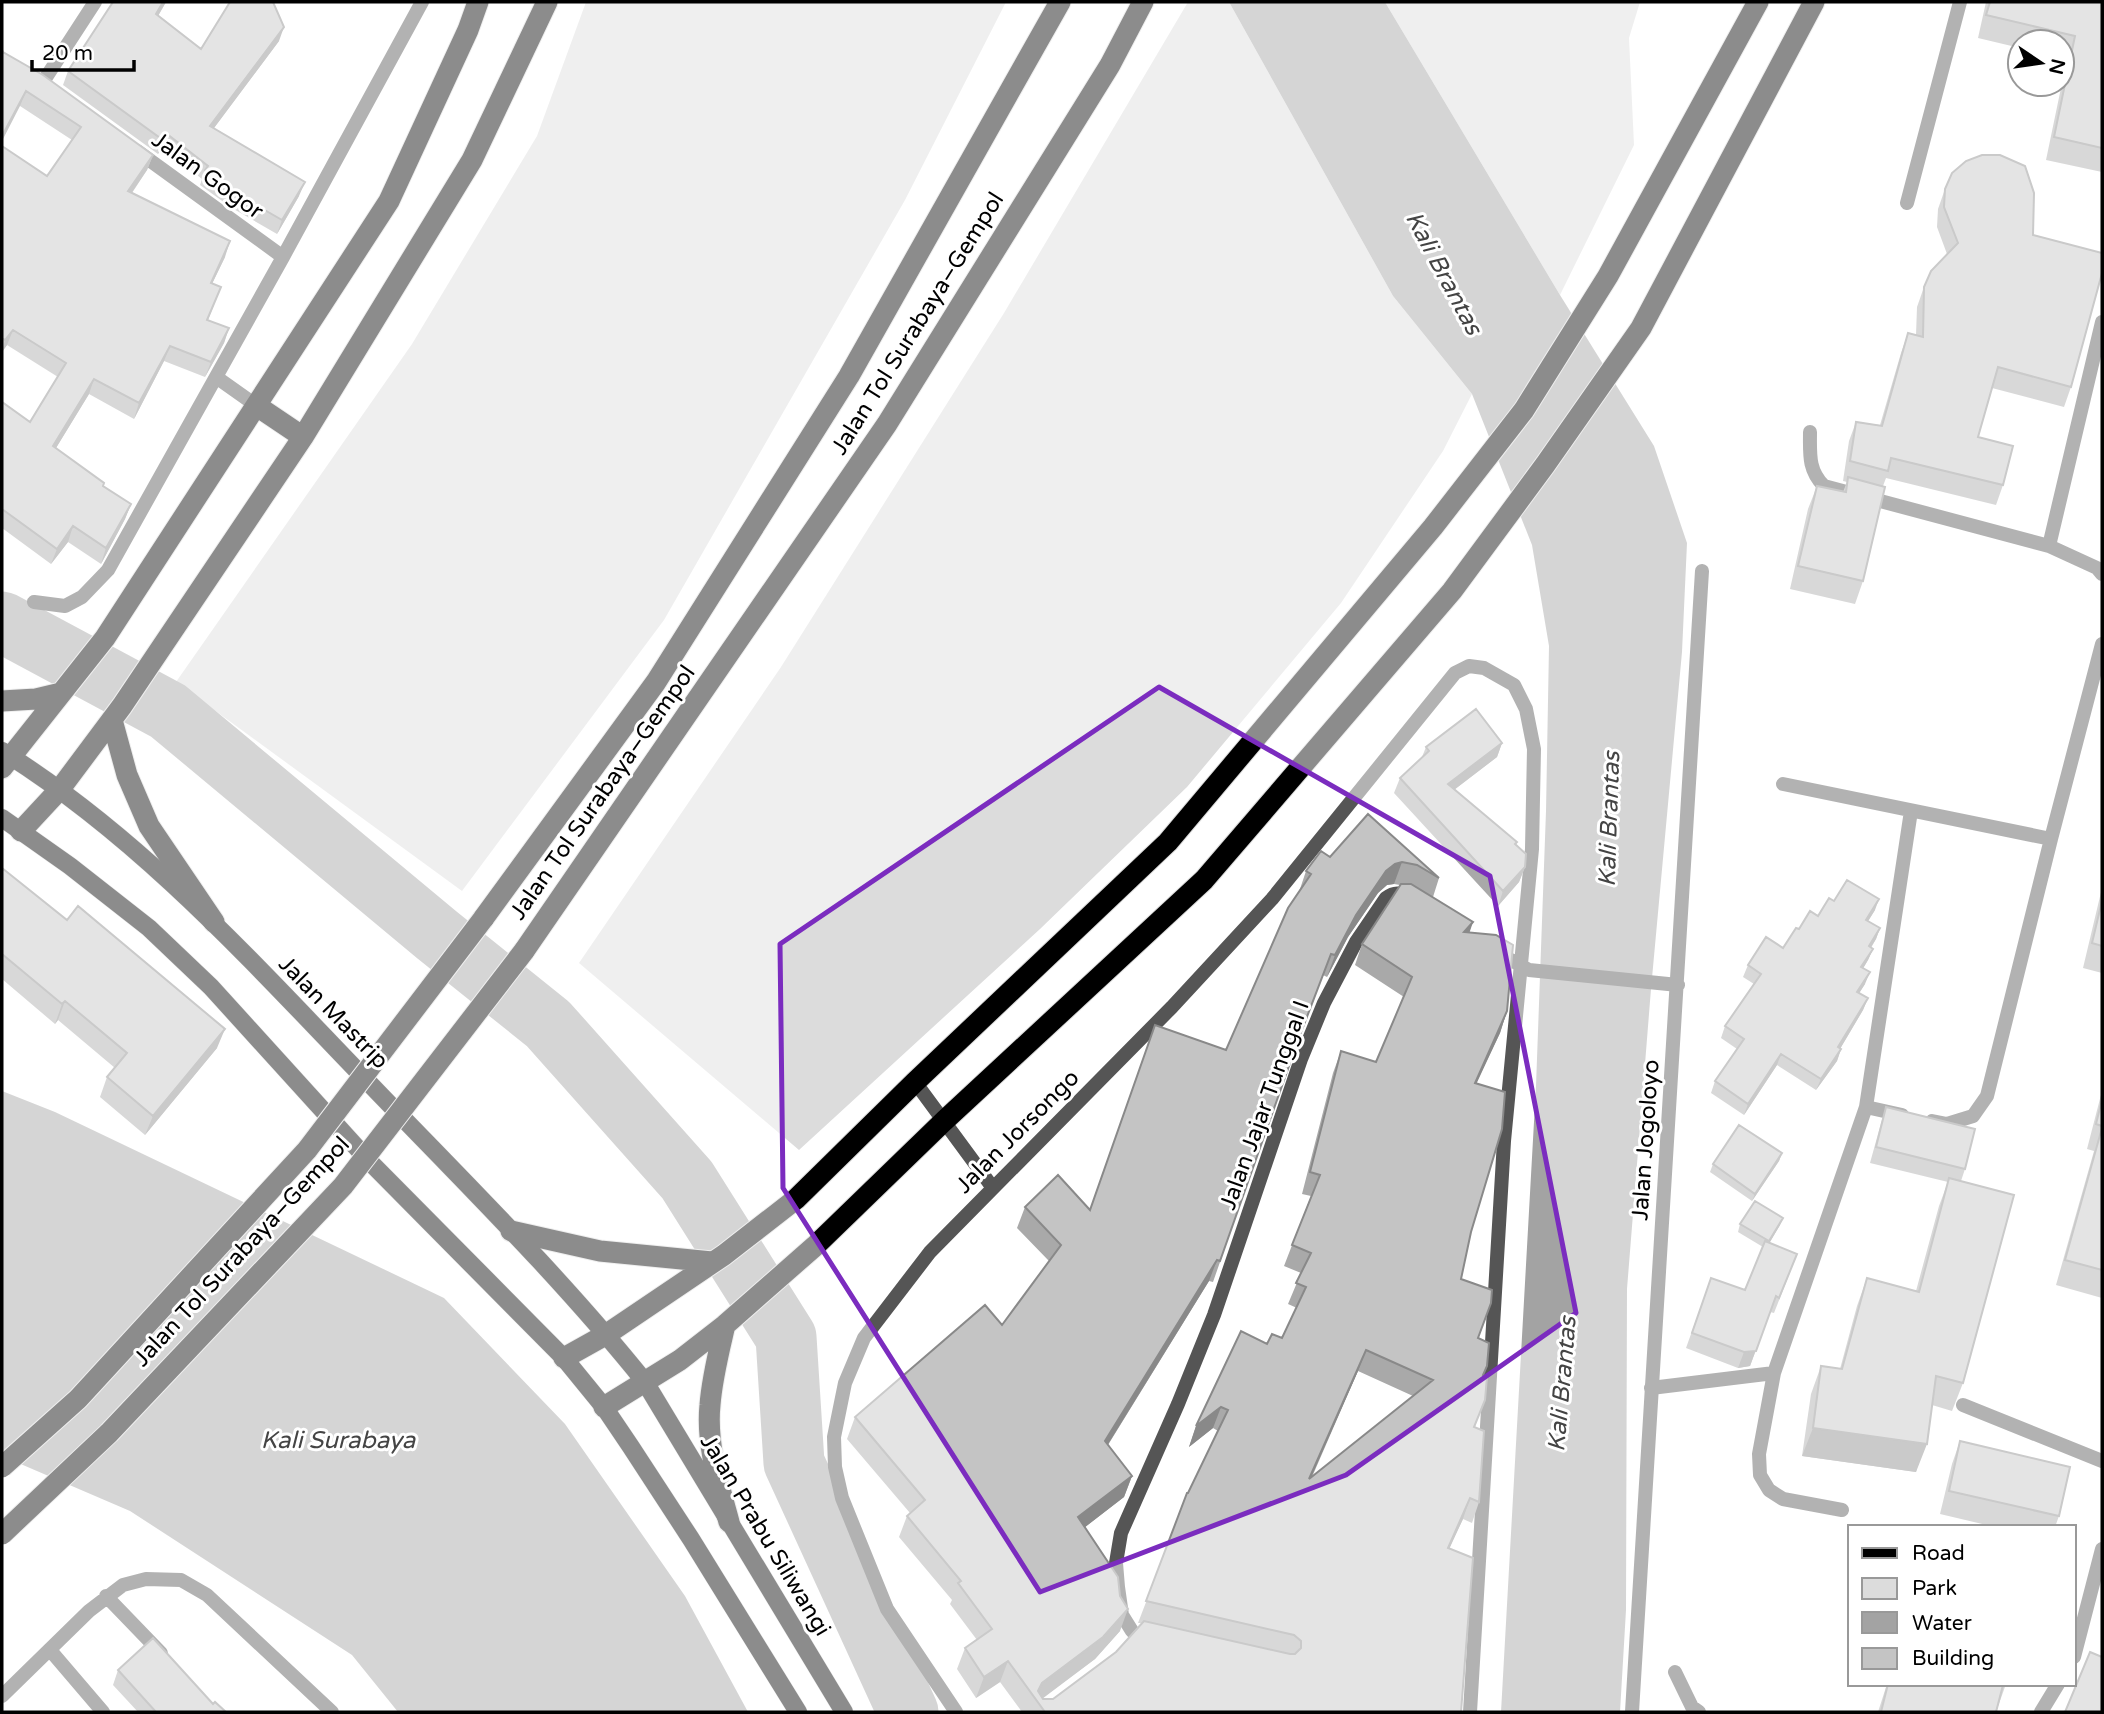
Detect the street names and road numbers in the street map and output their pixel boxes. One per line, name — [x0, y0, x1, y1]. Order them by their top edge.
street label: Jalan Gogor — [146, 126, 269, 226]
street label: Jalan Tol Surabaya–Gempol — [825, 187, 1010, 460]
street label: Jalan Tol Surabaya–Gempol — [504, 660, 701, 925]
street label: Jalan Mastrip — [272, 950, 394, 1075]
street label: Jalan Jajar Tunggal I — [1214, 997, 1316, 1214]
street label: Jalan Jogoloyo — [1626, 1059, 1666, 1221]
street label: Jalan Jorsongo — [950, 1064, 1085, 1199]
street label: Jalan Tol Surabaya–Gempol — [128, 1131, 356, 1372]
street label: Jalan Prabu Siliwangi — [694, 1430, 836, 1641]

